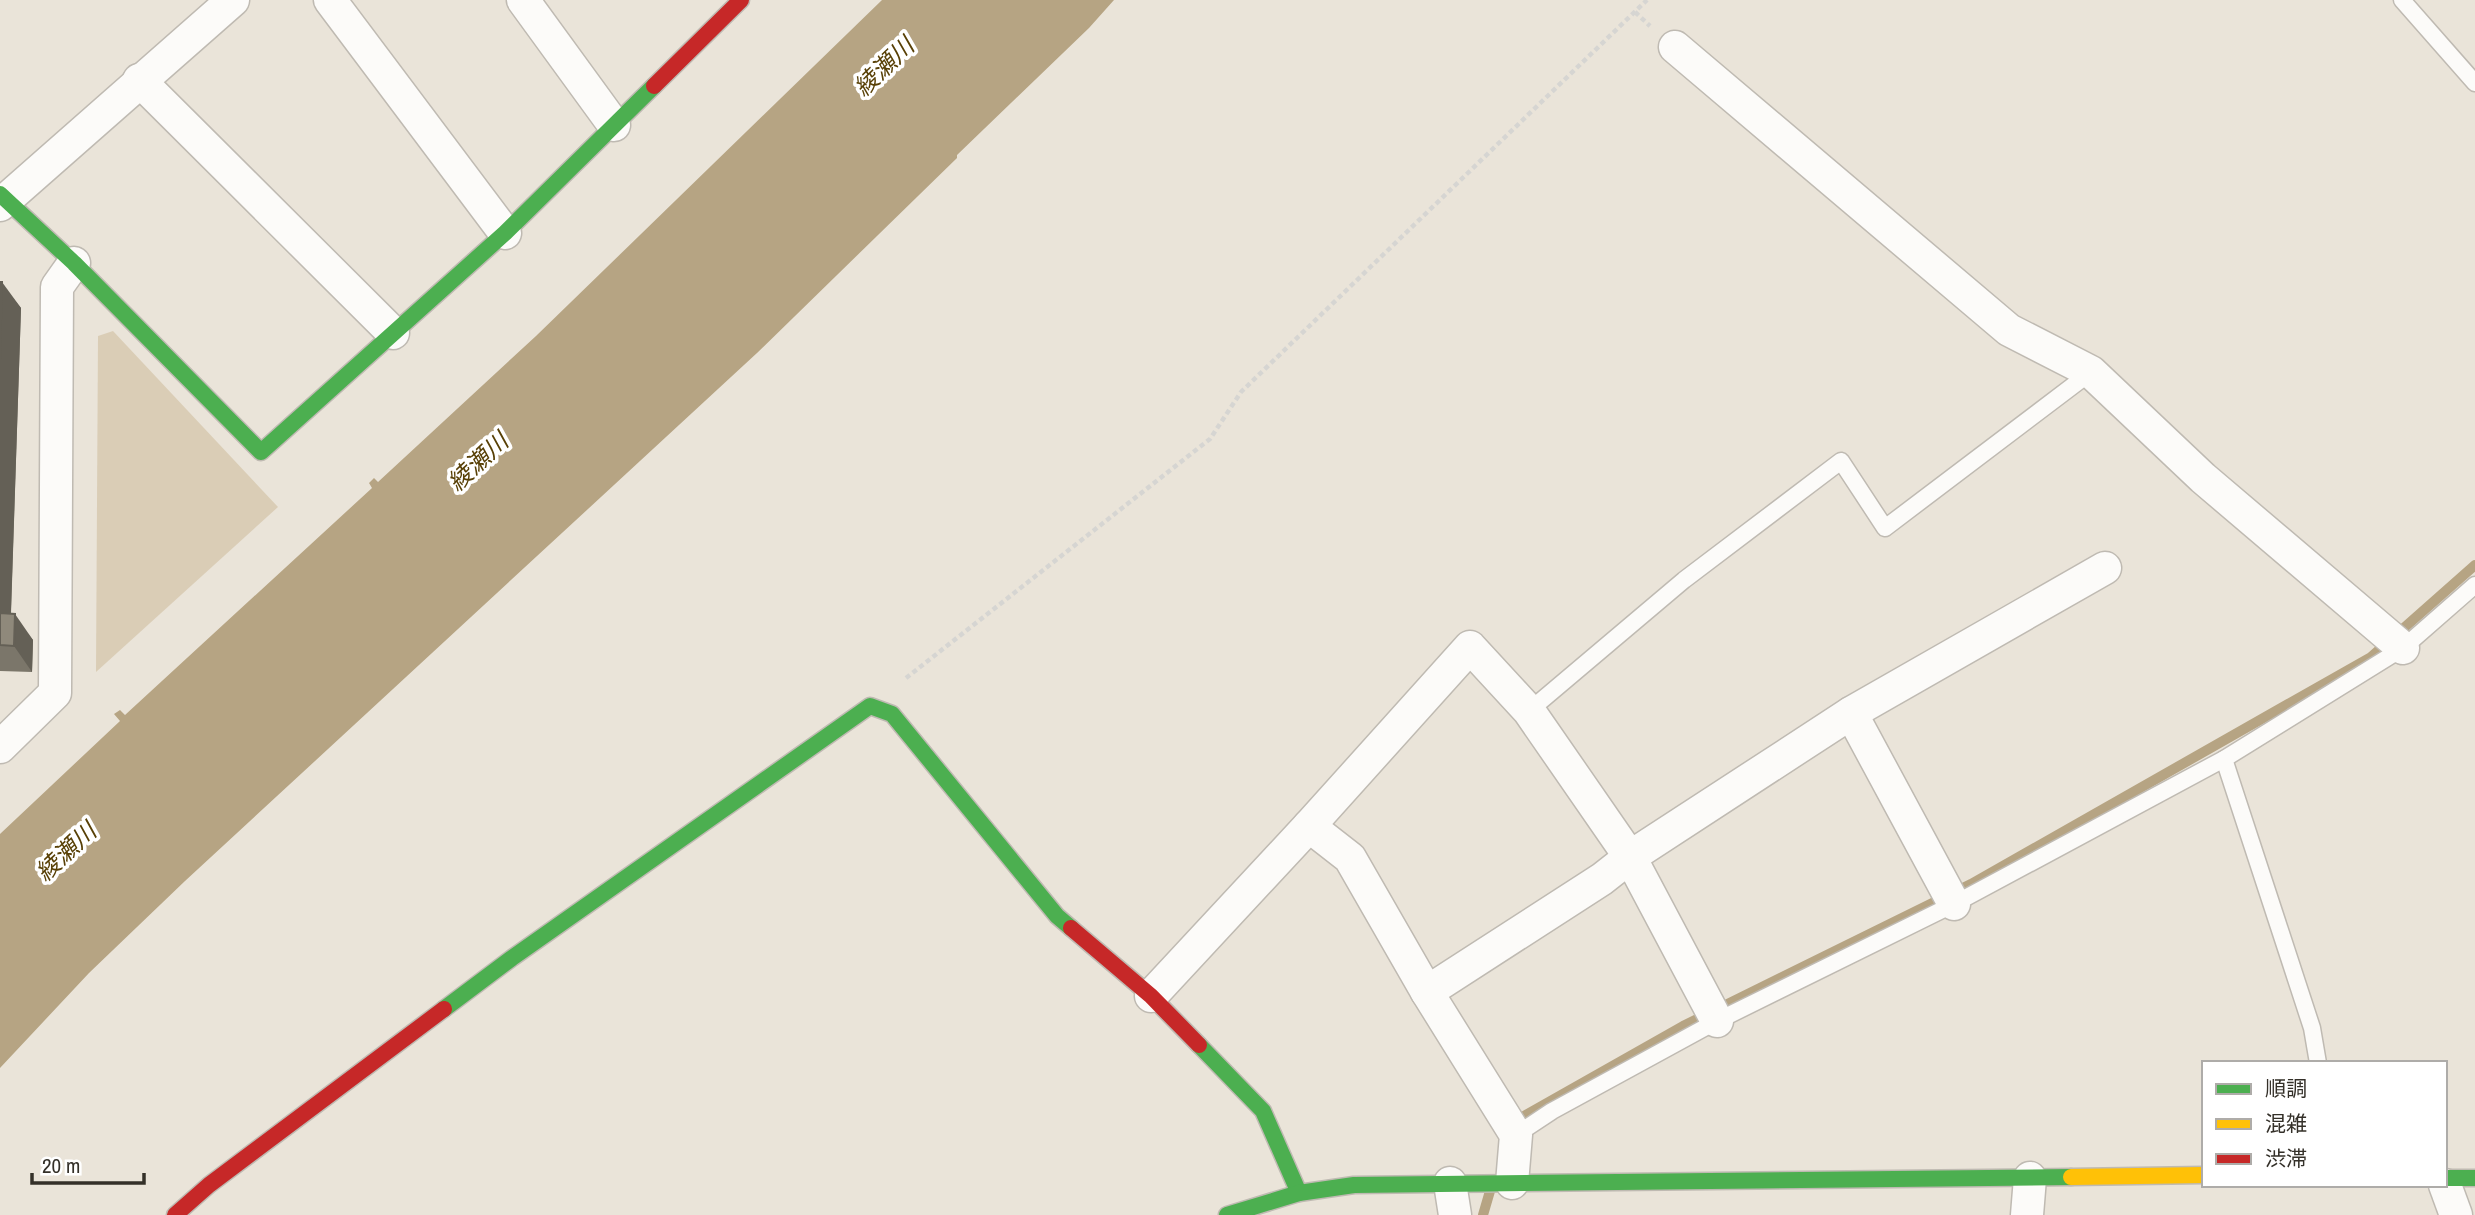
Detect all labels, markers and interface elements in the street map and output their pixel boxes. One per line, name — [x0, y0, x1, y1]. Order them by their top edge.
water label: 綾瀬川 — [846, 28, 922, 103]
water label: 綾瀬川 — [440, 423, 517, 498]
water label: 綾瀬川 — [28, 813, 105, 888]
legend — [2202, 1061, 2447, 1187]
text: 順調 — [2265, 1074, 2307, 1103]
text: 混雑 — [2265, 1109, 2307, 1138]
scale bar — [32, 1142, 144, 1186]
text: 渋滞 — [2265, 1144, 2307, 1173]
text: 20 m — [42, 1151, 80, 1180]

